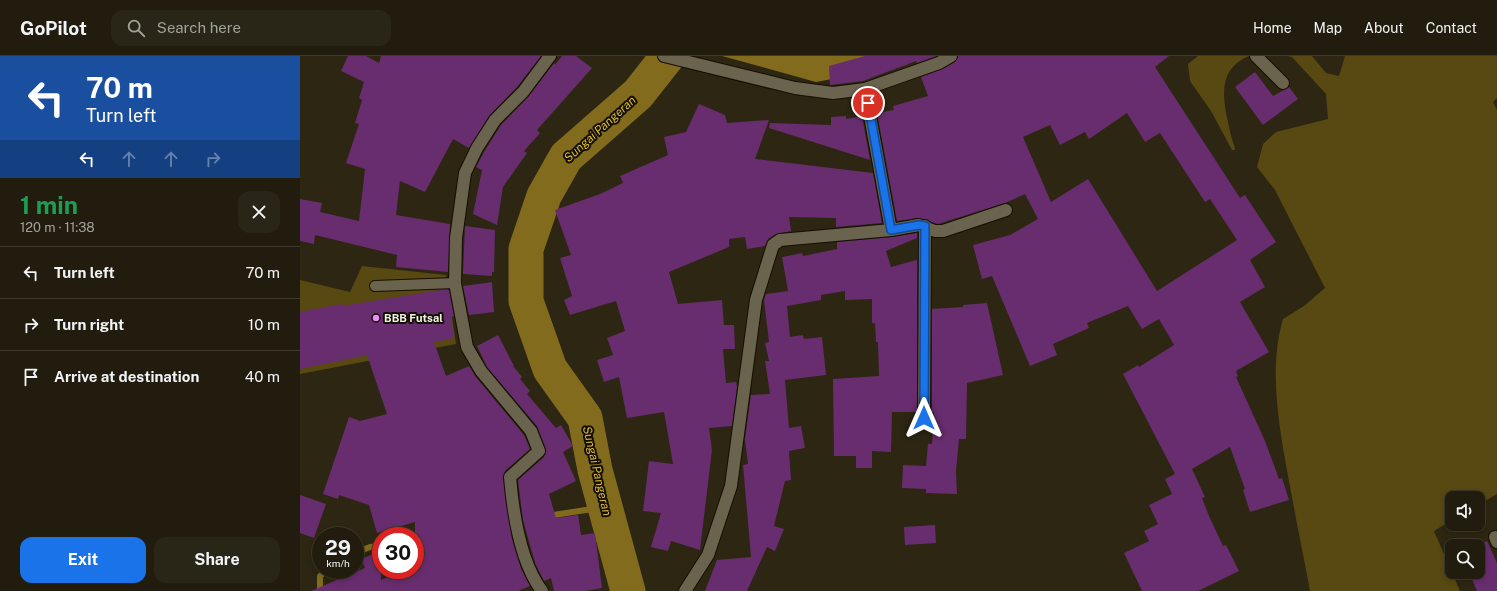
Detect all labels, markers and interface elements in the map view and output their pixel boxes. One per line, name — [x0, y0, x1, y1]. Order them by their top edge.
search box — [111, 10, 391, 46]
text: GoPilot — [20, 17, 87, 39]
icon: search — [125, 17, 147, 39]
text: Search here — [157, 19, 241, 36]
text: Home — [1253, 20, 1292, 36]
text: Map — [1314, 20, 1342, 36]
text: About — [1364, 20, 1404, 36]
text: Contact — [1426, 20, 1477, 36]
text: 70 m — [86, 71, 153, 104]
icon: left — [20, 72, 72, 124]
pin — [851, 86, 885, 120]
icon: arrive — [857, 92, 879, 114]
water label: Sungai Pangeran — [561, 93, 639, 165]
text: Turn left — [86, 105, 156, 126]
icon: left — [76, 148, 98, 170]
icon: ahead — [118, 148, 140, 170]
icon: ahead — [160, 148, 182, 170]
icon: right — [202, 148, 224, 170]
text: 1 min — [20, 191, 78, 219]
button: close — [238, 191, 280, 233]
text: 120 m · 11:38 — [20, 220, 95, 235]
icon: left — [20, 262, 42, 284]
text: Turn left — [54, 264, 115, 281]
text: 70 m — [245, 264, 280, 281]
place label: BBB Futsal — [384, 312, 443, 324]
marker: BBB Futsal — [371, 313, 381, 323]
icon: right — [20, 314, 42, 336]
text: Turn right — [54, 316, 124, 333]
text: 10 m — [248, 316, 280, 333]
icon: arrive — [20, 366, 42, 388]
text: Arrive at destination — [54, 368, 199, 385]
text: 40 m — [245, 368, 280, 385]
position arrow — [903, 397, 945, 439]
water label: Sungai Pangeran — [580, 425, 614, 518]
map controls — [1445, 491, 1485, 579]
button: sound — [1445, 491, 1485, 531]
speed limit sign: 30 — [372, 527, 424, 579]
text: 29 — [325, 536, 351, 560]
button: Exit — [20, 537, 146, 583]
button: Share — [154, 537, 280, 583]
button: search — [1445, 539, 1485, 579]
text: km/h — [326, 557, 350, 569]

